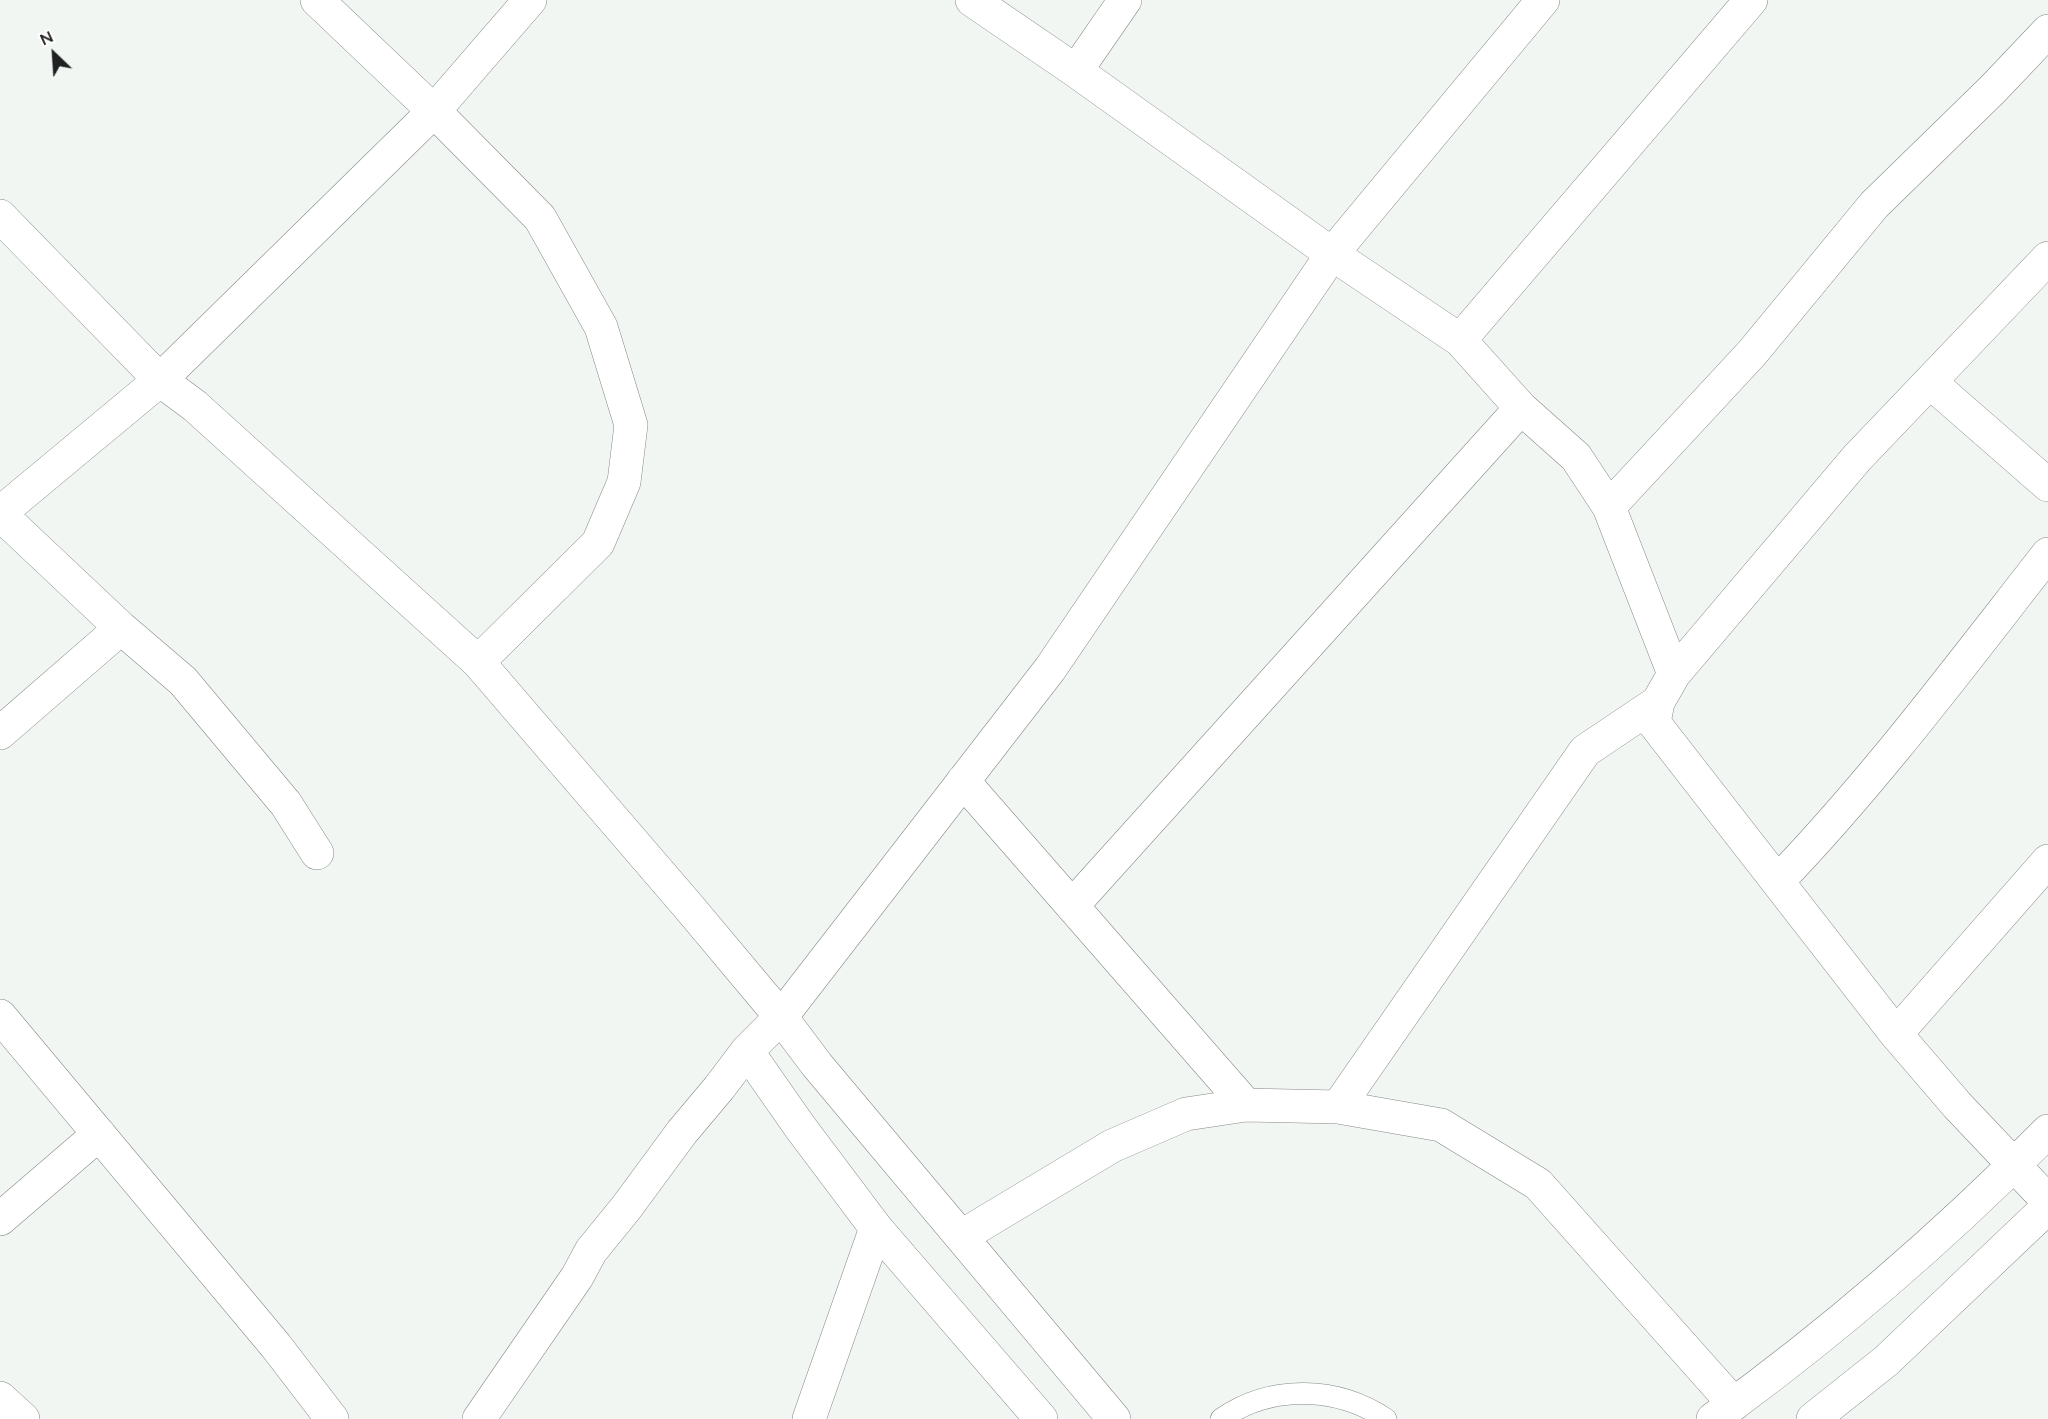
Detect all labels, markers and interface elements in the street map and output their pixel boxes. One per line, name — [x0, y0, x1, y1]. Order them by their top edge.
north arrow — [24, 24, 84, 84]
text: N — [37, 26, 56, 48]

